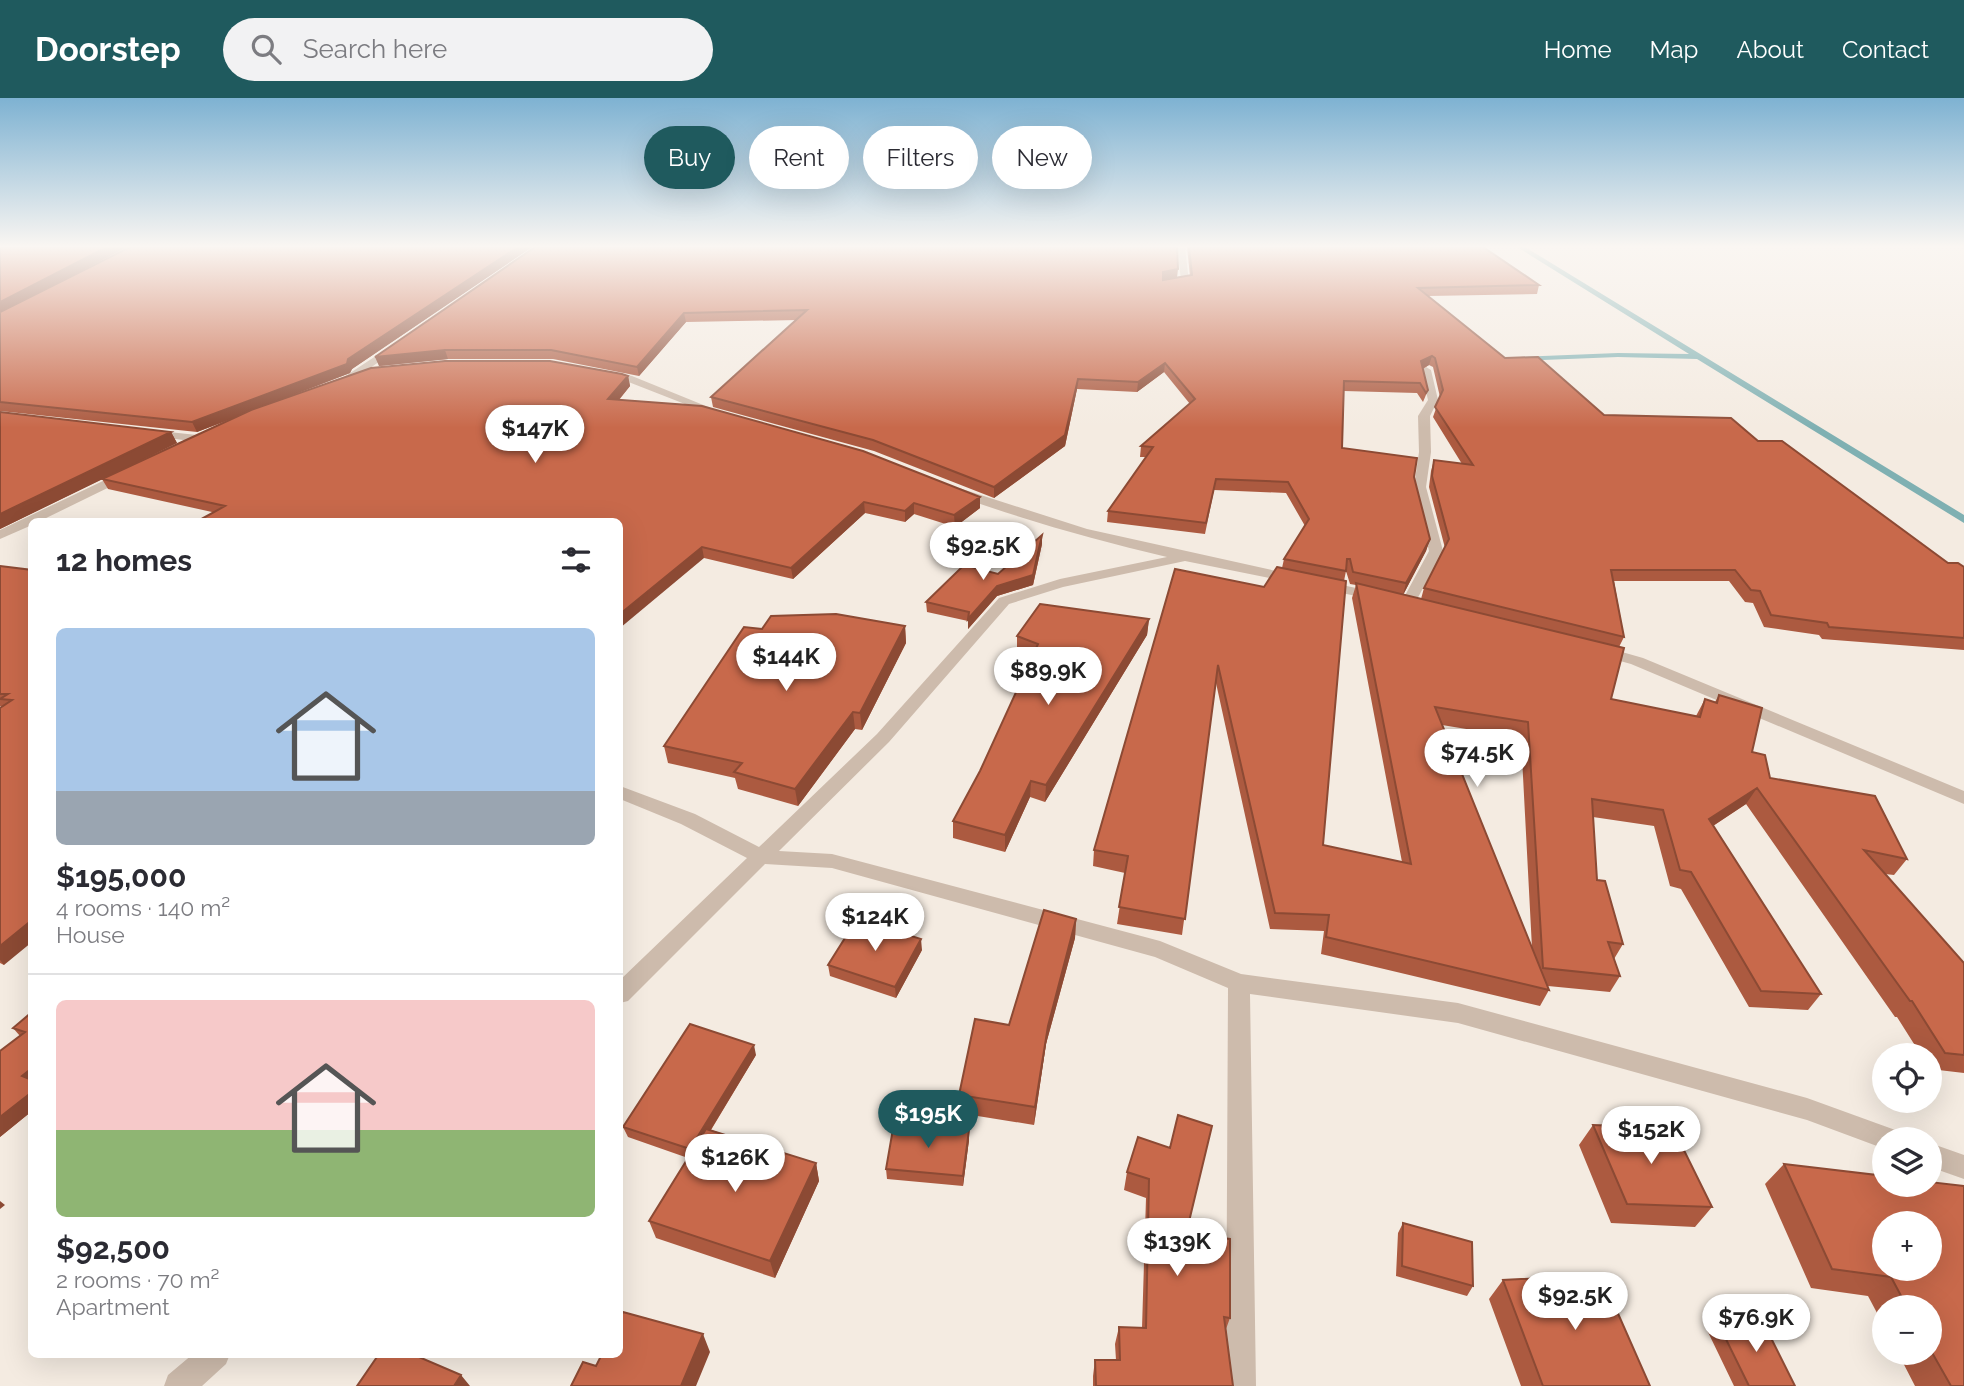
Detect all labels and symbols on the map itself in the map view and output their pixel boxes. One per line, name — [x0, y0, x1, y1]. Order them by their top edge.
pin: $147K — [486, 406, 584, 465]
pin: $92.5K — [926, 522, 1040, 582]
pin: $144K — [737, 634, 835, 693]
pin: $89.9K — [991, 648, 1105, 707]
pin: $74.5K — [1420, 730, 1534, 789]
pin: $124K — [826, 894, 924, 953]
pin: $195K — [879, 1090, 977, 1150]
pin: $152K — [1602, 1107, 1700, 1166]
pin: $126K — [686, 1134, 784, 1194]
pin: $139K — [1128, 1218, 1226, 1278]
pin: $92.5K — [1518, 1272, 1632, 1332]
pin: $76.9K — [1699, 1294, 1813, 1354]

